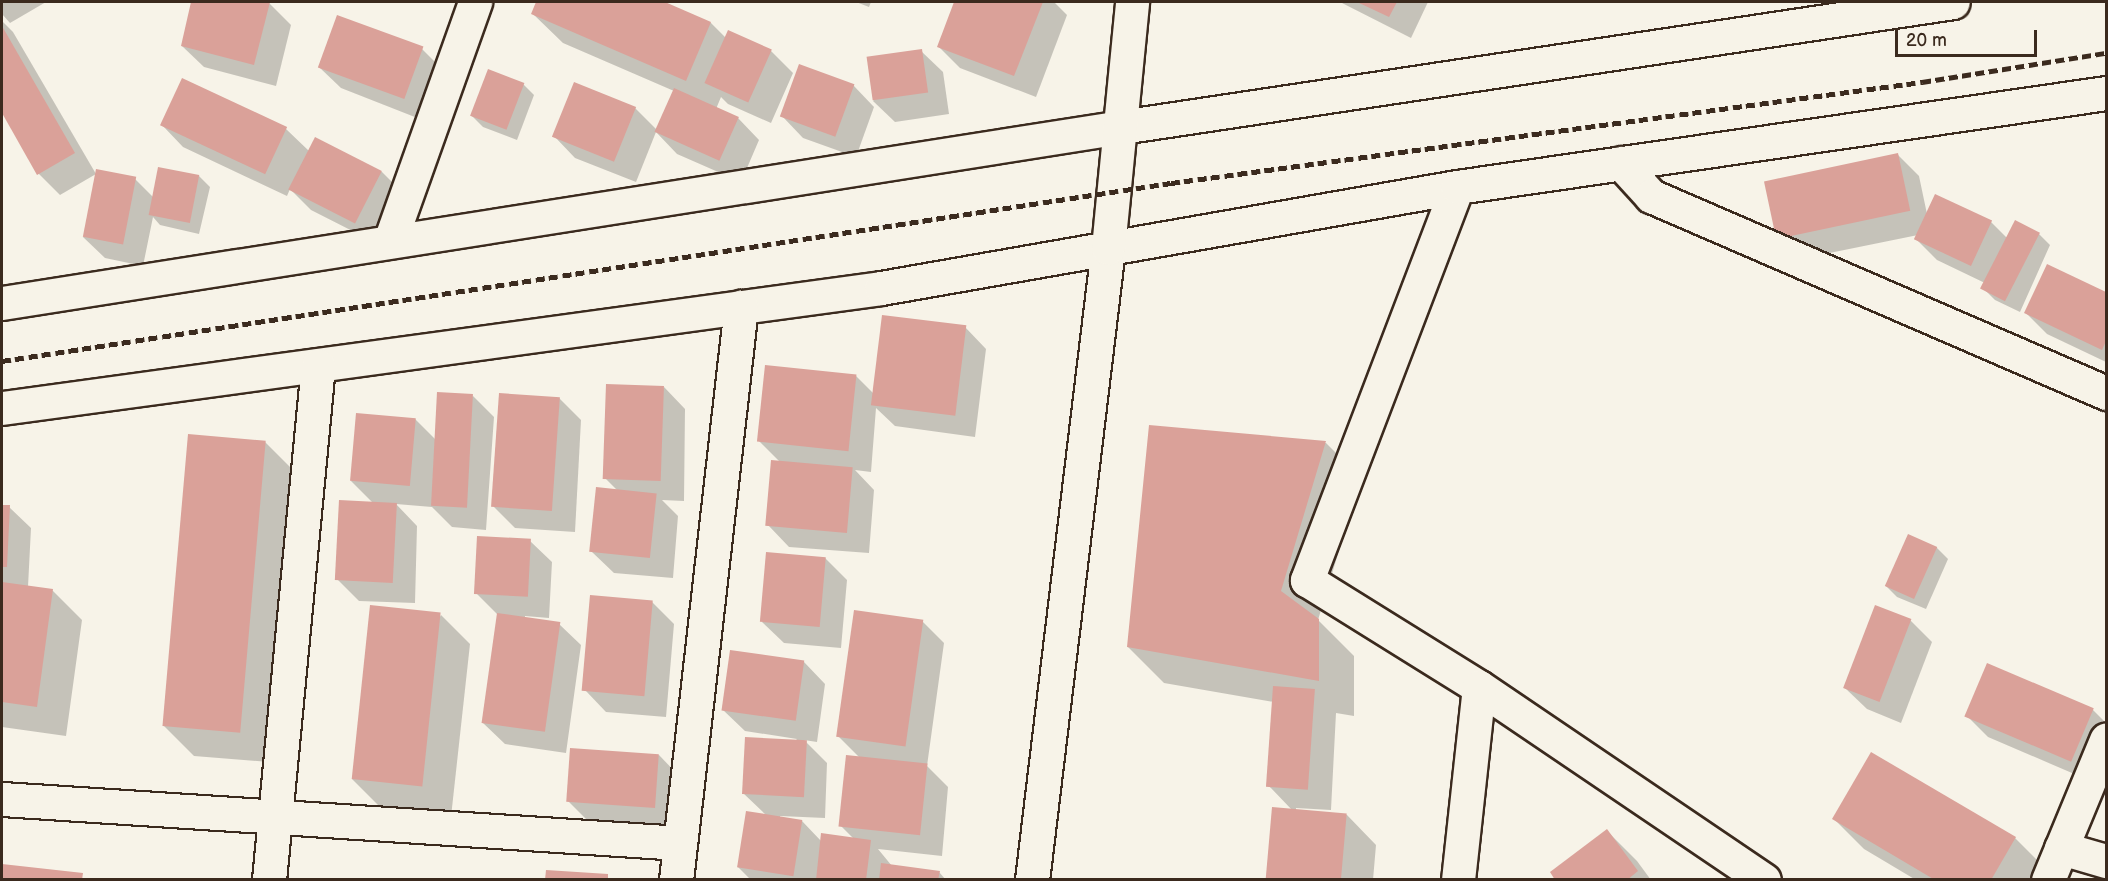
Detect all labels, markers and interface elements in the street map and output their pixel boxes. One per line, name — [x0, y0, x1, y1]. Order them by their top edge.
scale bar — [1898, 18, 2040, 56]
text: 20 m — [1906, 30, 1947, 51]

